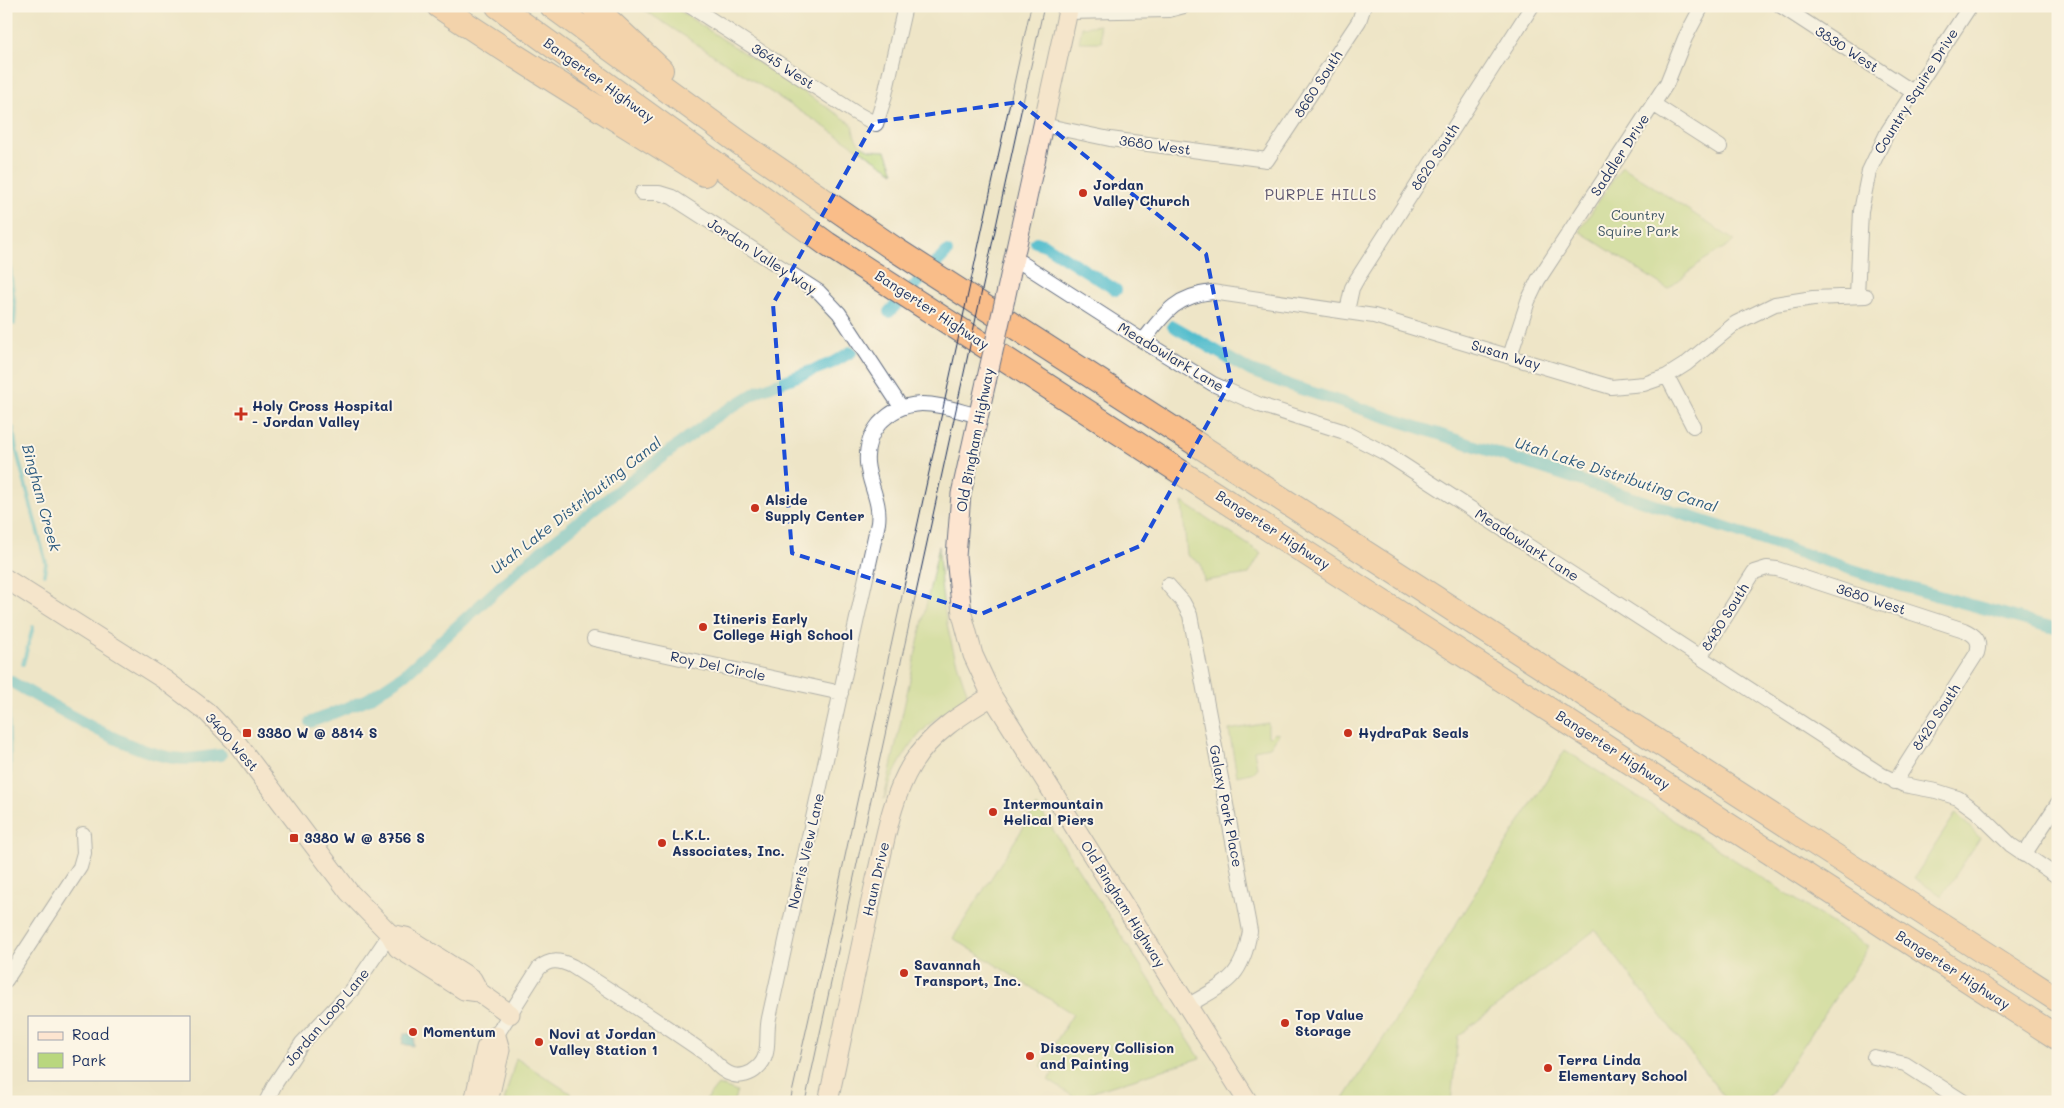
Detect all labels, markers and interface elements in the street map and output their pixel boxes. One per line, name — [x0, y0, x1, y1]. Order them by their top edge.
street label: 3830 West — [1812, 21, 1883, 76]
street label: Country Squire Drive — [1869, 24, 1962, 157]
street label: Bangerter Highway — [540, 33, 658, 126]
street label: 3645 West — [748, 38, 818, 93]
street label: 8660 South — [1289, 46, 1346, 121]
street label: Saddler Drive — [1586, 110, 1653, 200]
street label: 8620 South — [1406, 120, 1463, 194]
street label: 3680 West — [1118, 130, 1192, 159]
place label: Jordan Valley Church — [1093, 175, 1190, 210]
district label: PURPLE HILLS — [1265, 184, 1377, 204]
marker: Jordan Valley Church — [1077, 187, 1089, 199]
park label: Country Squire Park — [1598, 205, 1678, 240]
street label: Jordan Valley Way — [704, 213, 820, 298]
street label: Bangerter Highway — [872, 266, 993, 354]
street label: Meadowlark Lane — [1115, 317, 1228, 396]
street label: Susan Way — [1469, 335, 1543, 374]
street label: Old Bingham Highway — [951, 366, 998, 513]
place label: Holy Cross Hospital - Jordan Valley — [252, 396, 392, 431]
marker: Holy Cross Hospital - Jordan Valley — [234, 407, 248, 421]
water label: Utah Lake Distributing Canal — [486, 432, 665, 578]
water label: Utah Lake Distributing Canal — [1513, 432, 1720, 516]
water label: Bingham Creek — [18, 442, 66, 555]
street label: Bangerter Highway — [1213, 486, 1334, 574]
place label: Alside Supply Center — [765, 490, 864, 525]
marker: Alside Supply Center — [749, 502, 761, 514]
street label: Meadowlark Lane — [1472, 504, 1583, 585]
street label: 3680 West — [1834, 578, 1908, 619]
street label: 8480 South — [1696, 579, 1753, 654]
place label: Itineris Early College High School — [713, 609, 853, 644]
marker: Itineris Early College High School — [697, 621, 709, 633]
street label: Roy Del Circle — [669, 646, 768, 685]
street label: 8420 South — [1907, 680, 1964, 754]
street label: Bangerter Highway — [1553, 706, 1674, 794]
street label: 3400 West — [202, 708, 263, 775]
place label: 3380 W @ 8814 S — [257, 723, 377, 742]
place label: HydraPak Seals — [1358, 723, 1469, 742]
marker: 3380 W @ 8814 S — [241, 727, 253, 739]
marker: HydraPak Seals — [1342, 727, 1354, 739]
street label: Galaxy Park Place — [1205, 743, 1248, 869]
street label: Norris View Lane — [783, 791, 828, 911]
place label: Intermountain Helical Piers — [1003, 794, 1103, 829]
marker: Intermountain Helical Piers — [987, 806, 999, 818]
place label: L.K.L. Associates, Inc. — [672, 825, 785, 860]
place label: 3380 W @ 8756 S — [304, 828, 425, 847]
marker: 3380 W @ 8756 S — [288, 832, 300, 844]
marker: L.K.L. Associates, Inc. — [656, 837, 668, 849]
street label: Old Bingham Highway — [1077, 837, 1170, 971]
street label: Haun Drive — [858, 840, 893, 918]
street label: Bangerter Highway — [1893, 926, 2014, 1014]
place label: Savannah Transport, Inc. — [914, 955, 1021, 990]
street label: Jordan Loop Lane — [280, 964, 373, 1070]
marker: Savannah Transport, Inc. — [898, 967, 910, 979]
place label: Top Value Storage — [1295, 1005, 1364, 1040]
legend — [28, 1016, 190, 1080]
marker: Top Value Storage — [1279, 1017, 1291, 1029]
place label: Momentum — [423, 1022, 496, 1041]
text: Road — [72, 1024, 109, 1044]
place label: Novi at Jordan Valley Station 1 — [549, 1024, 658, 1059]
marker: Momentum — [407, 1026, 419, 1038]
marker: Novi at Jordan Valley Station 1 — [533, 1036, 545, 1048]
place label: Discovery Collision and Painting — [1040, 1038, 1174, 1073]
text: Park — [72, 1050, 106, 1070]
marker: Discovery Collision and Painting — [1024, 1050, 1036, 1062]
place label: Terra Linda Elementary School — [1558, 1050, 1687, 1085]
marker: Terra Linda Elementary School — [1542, 1062, 1554, 1074]

